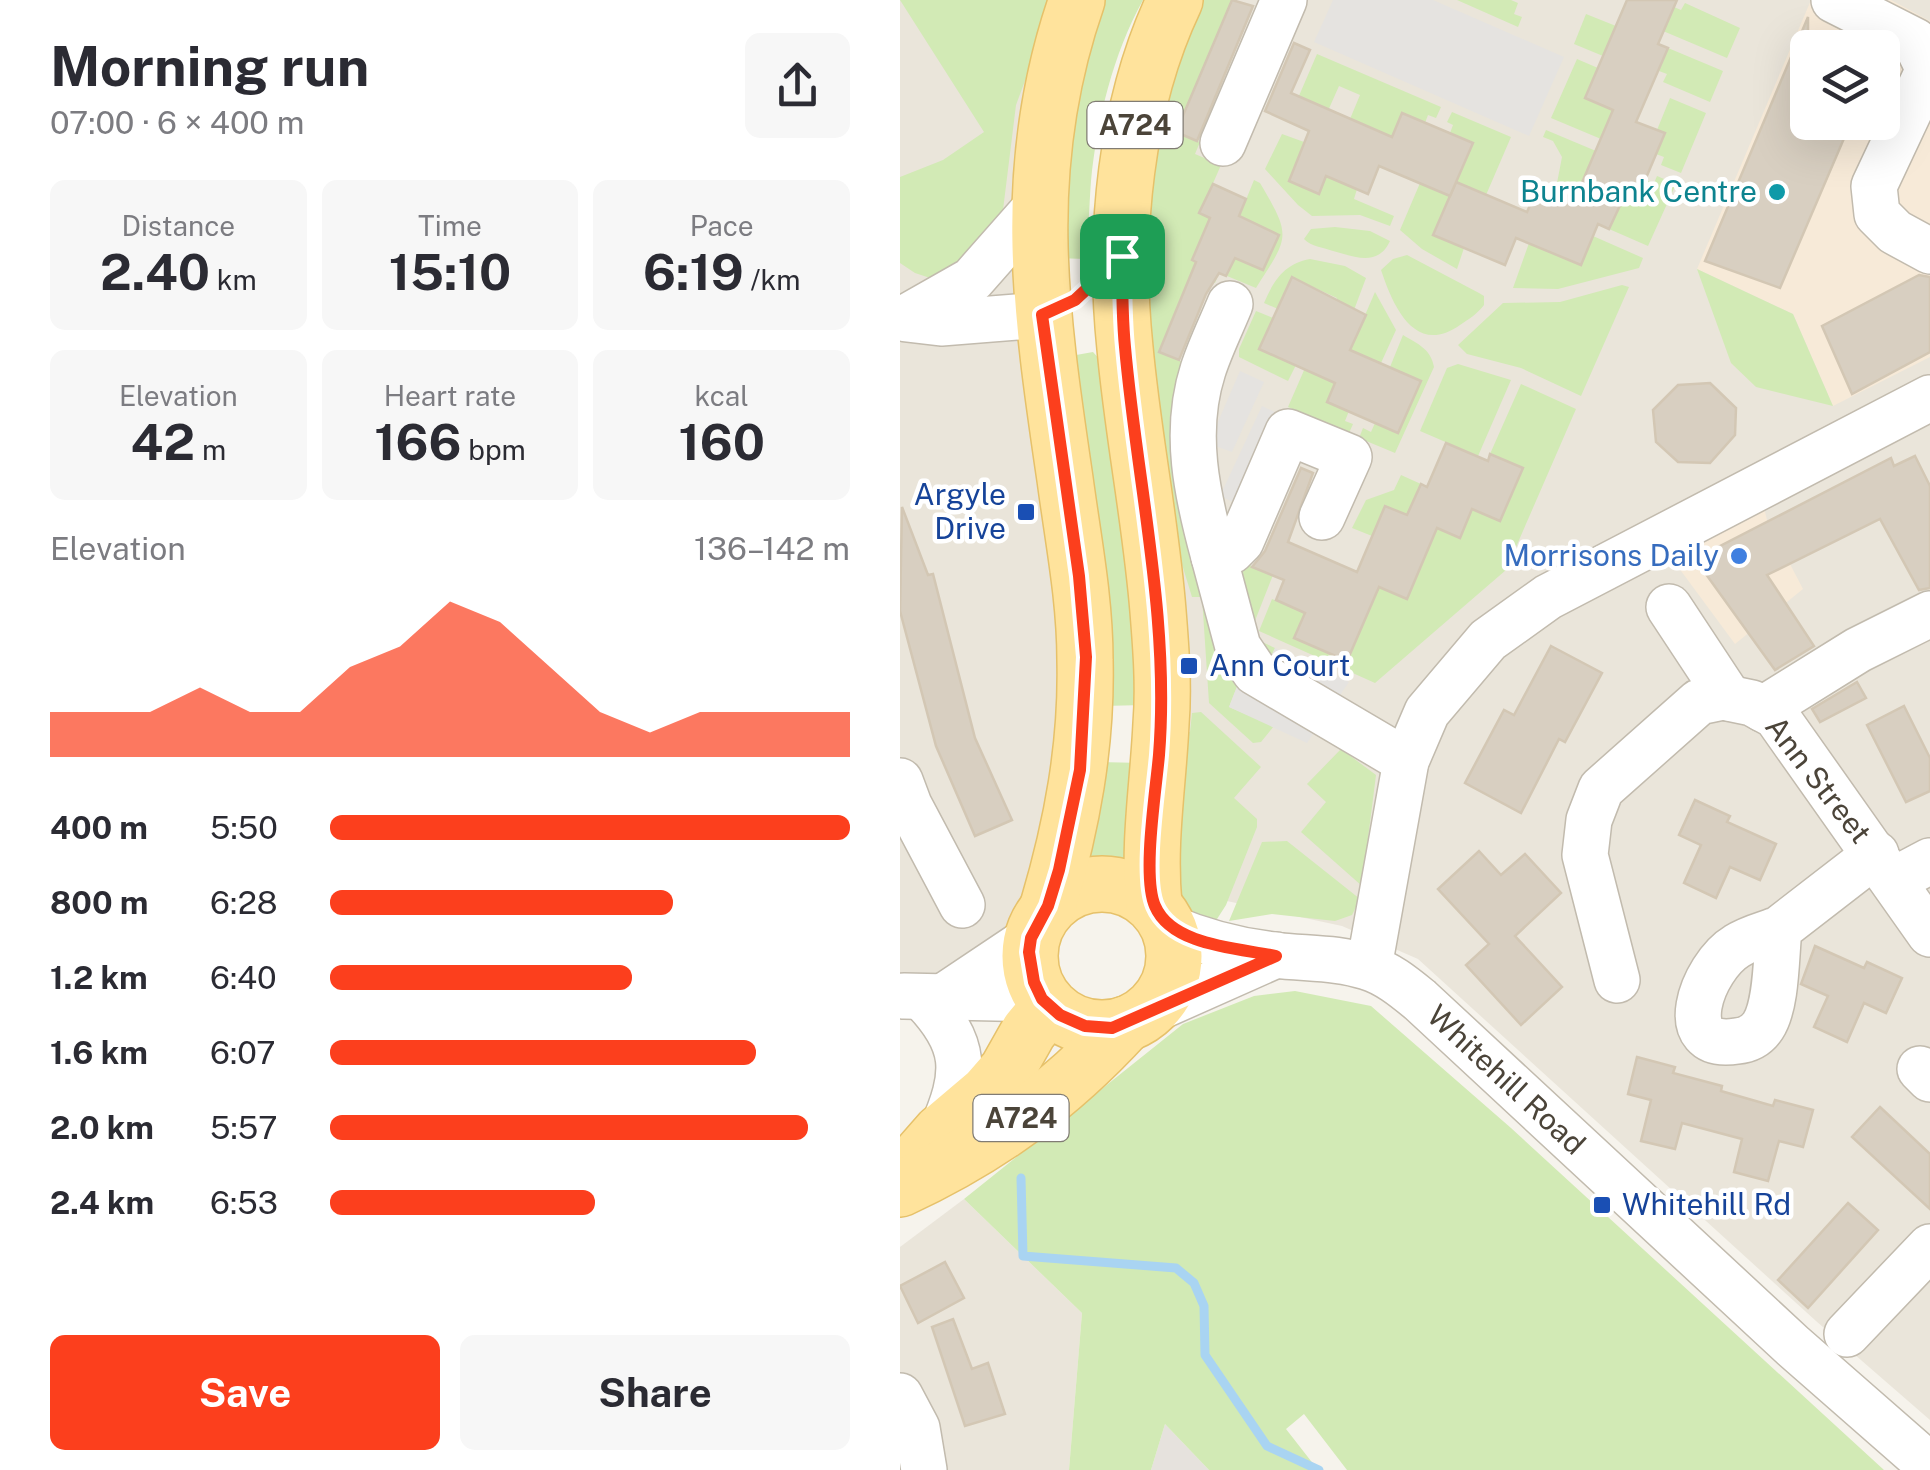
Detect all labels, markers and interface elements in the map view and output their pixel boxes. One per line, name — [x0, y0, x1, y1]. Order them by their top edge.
map controls — [1790, 30, 1900, 140]
button: layers — [1790, 30, 1900, 140]
button: share — [745, 33, 850, 138]
text: Morning run — [50, 34, 369, 98]
road number: A724 — [1088, 102, 1182, 148]
text: 07:00 · 6 × 400 m — [50, 104, 304, 141]
place label: Burnbank Centre — [1520, 173, 1757, 209]
marker: Burnbank Centre — [1766, 181, 1788, 203]
text: Distance — [122, 209, 235, 242]
text: Time — [418, 209, 482, 242]
text: Pace — [690, 209, 754, 242]
pin — [1080, 214, 1165, 299]
icon: arrive — [1095, 229, 1150, 284]
text: 2.40 — [100, 242, 210, 301]
text: 15:10 — [389, 242, 511, 301]
text: 6:19 — [643, 242, 744, 301]
text: km — [210, 263, 257, 296]
text: /km — [744, 263, 800, 296]
text: Elevation — [119, 379, 238, 412]
text: Heart rate — [384, 379, 516, 412]
text: kcal — [695, 379, 749, 412]
text: 42 — [131, 412, 195, 471]
text: 166 — [374, 412, 461, 471]
text: 160 — [678, 412, 765, 471]
text: m — [195, 433, 226, 466]
text: bpm — [461, 433, 526, 466]
place label: Argyle Drive — [913, 476, 1006, 546]
marker: Argyle Drive — [1015, 501, 1037, 523]
text: Elevation — [50, 530, 186, 567]
text: 136–142 m — [694, 530, 850, 567]
place label: Morrisons Daily — [1504, 537, 1719, 573]
marker: Morrisons Daily — [1728, 545, 1750, 567]
place label: Ann Court — [1209, 647, 1350, 683]
marker: Ann Court — [1178, 655, 1200, 677]
street label: Ann Street — [1758, 709, 1879, 850]
text: 400 m — [50, 809, 148, 846]
text: 5:50 — [210, 809, 278, 846]
text: 800 m — [50, 884, 148, 921]
text: 6:28 — [210, 884, 278, 921]
text: 1.2 km — [50, 959, 148, 996]
text: 6:40 — [210, 959, 277, 996]
street label: Whitehill Road — [1420, 997, 1593, 1162]
text: 1.6 km — [50, 1034, 148, 1071]
text: 6:07 — [210, 1034, 275, 1071]
road number: A724 — [974, 1095, 1068, 1141]
text: 2.0 km — [50, 1109, 154, 1146]
text: 5:57 — [210, 1109, 277, 1146]
text: 2.4 km — [50, 1184, 154, 1221]
text: 6:53 — [210, 1184, 278, 1221]
place label: Whitehill Rd — [1622, 1186, 1791, 1222]
marker: Whitehill Rd — [1591, 1194, 1613, 1216]
button: Save — [50, 1335, 440, 1450]
button: Share — [460, 1335, 850, 1450]

